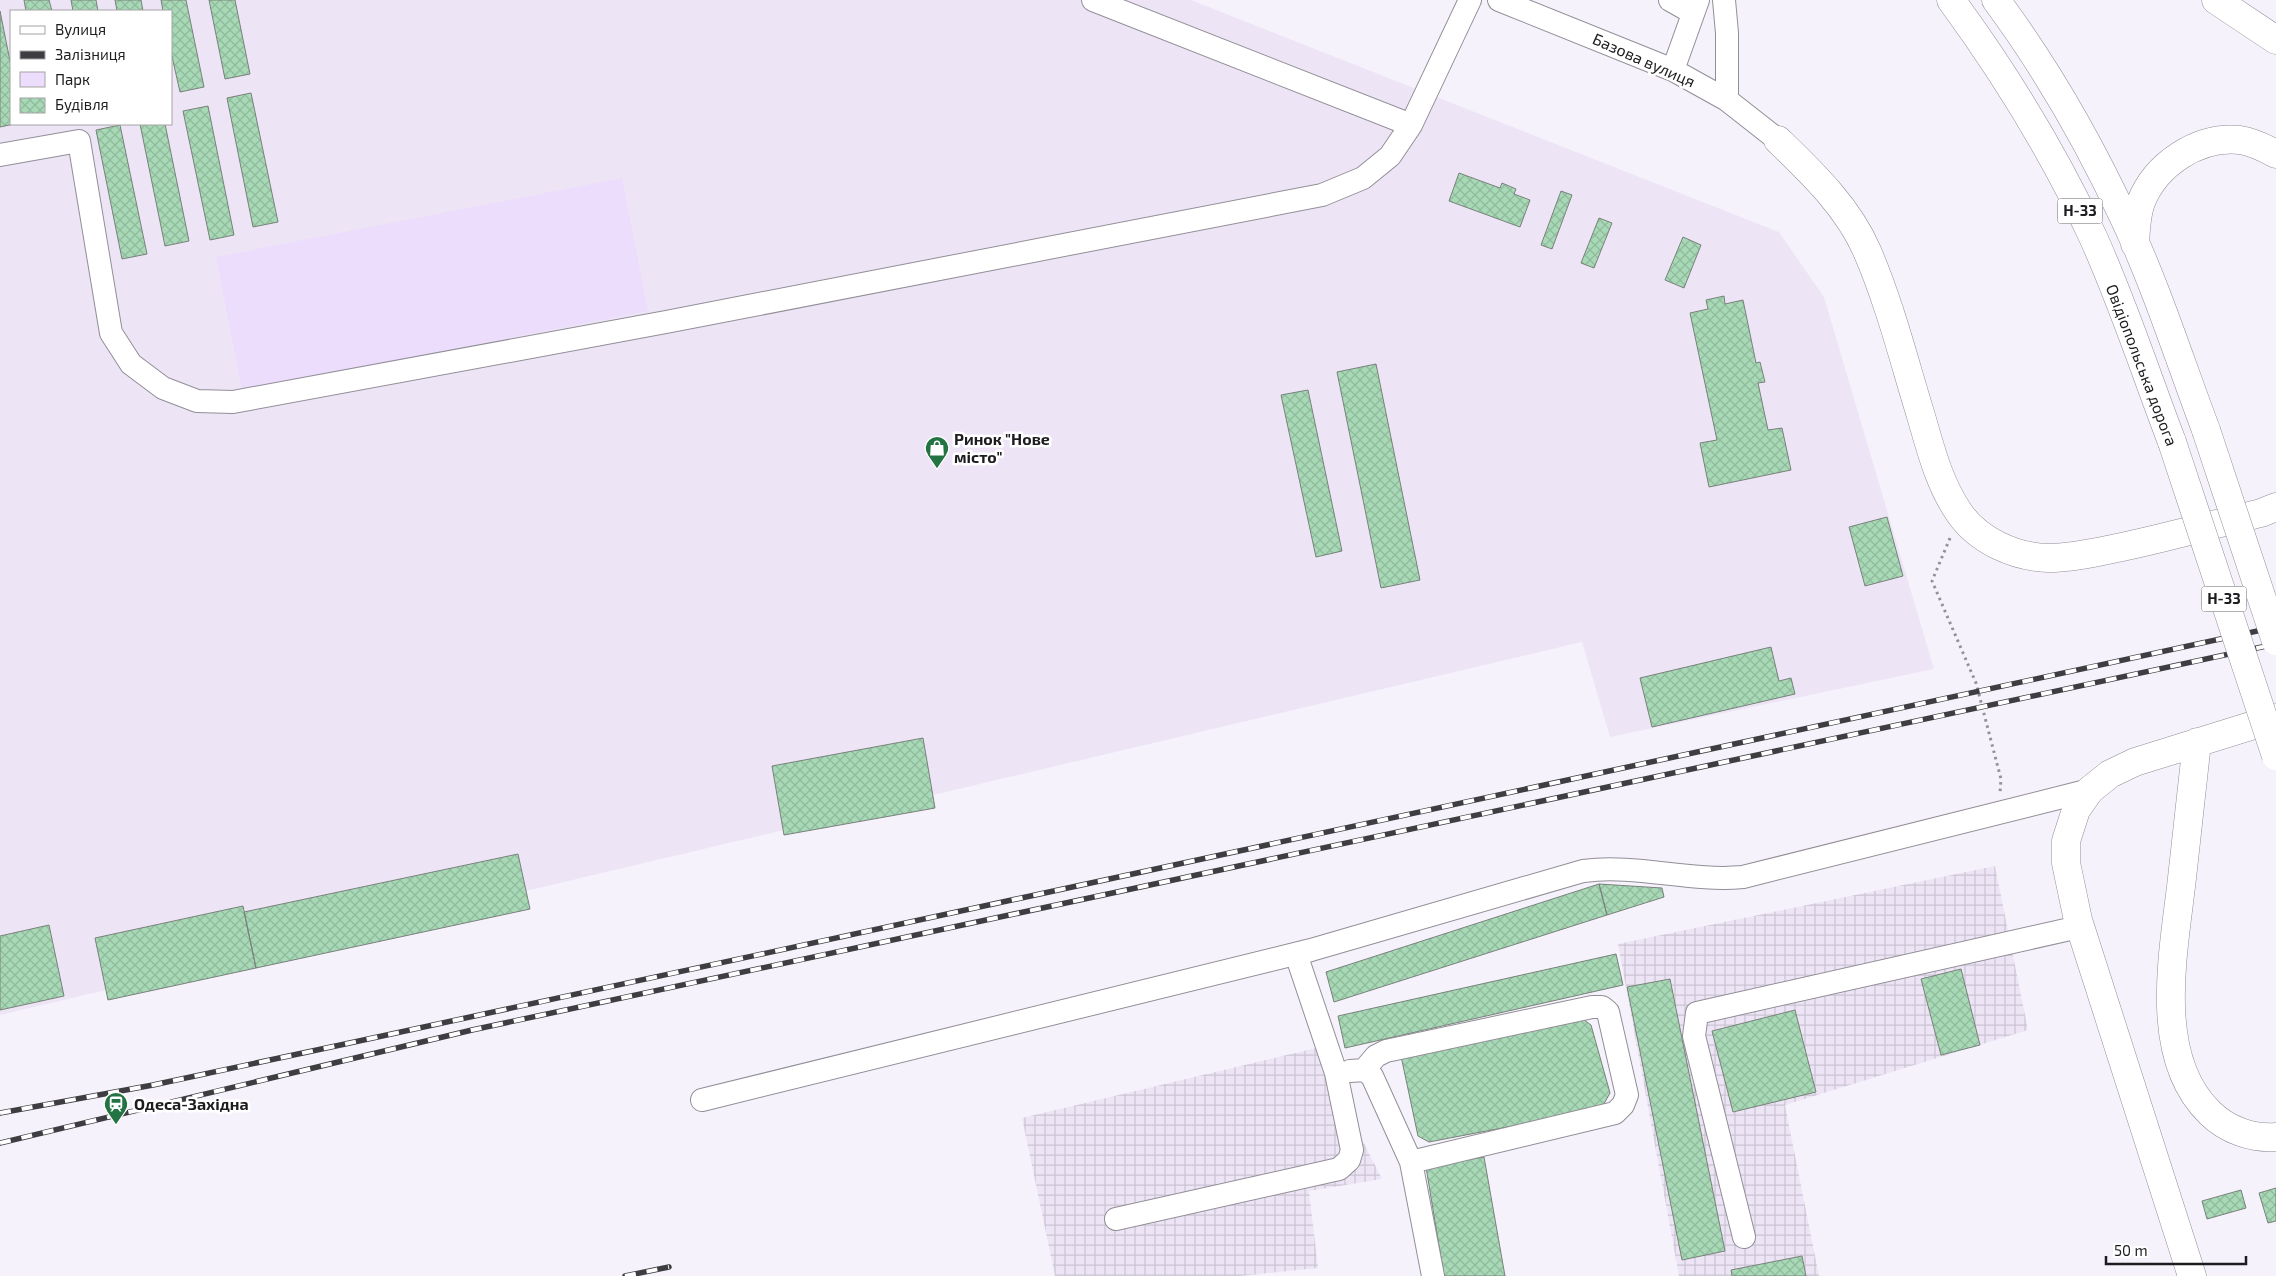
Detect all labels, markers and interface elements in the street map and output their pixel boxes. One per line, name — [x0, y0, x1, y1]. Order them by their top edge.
legend — [10, 10, 172, 125]
text: Вулиця — [55, 20, 106, 39]
street label: Базова вулиця — [1590, 28, 1698, 92]
text: Залізниця — [55, 45, 126, 63]
text: Парк — [55, 70, 90, 88]
text: Будівля — [55, 95, 109, 114]
road number: Н-33 — [2058, 198, 2102, 224]
street label: Овідіопольська дорога — [2103, 281, 2182, 448]
place label: Ринок "Нове місто" — [954, 429, 1050, 466]
shop icon: Ринок "Нове місто" — [924, 435, 950, 469]
road number: Н-33 — [2202, 586, 2246, 612]
station icon: Одеса-Західна — [103, 1091, 129, 1125]
place label: Одеса-Західна — [134, 1094, 249, 1113]
scale bar — [2106, 1234, 2246, 1266]
text: 50 m — [2114, 1241, 2148, 1259]

